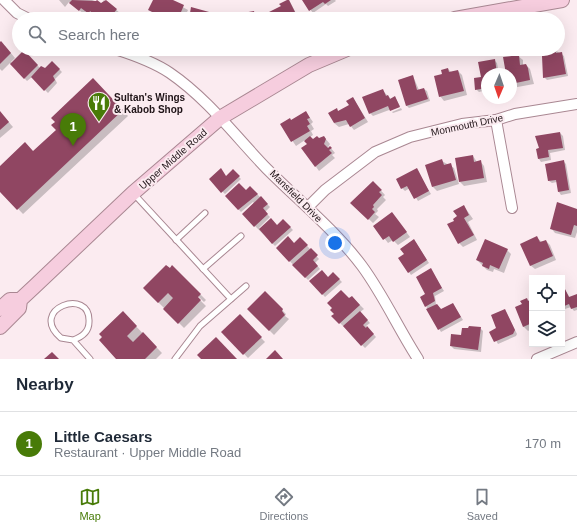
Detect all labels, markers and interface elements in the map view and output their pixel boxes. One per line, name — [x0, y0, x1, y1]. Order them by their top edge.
search box — [12, 12, 565, 56]
icon: search — [26, 23, 48, 45]
text: Search here — [58, 26, 140, 43]
north arrow — [481, 68, 517, 104]
restaurant icon: Sultan's Wings & Kabob Shop — [86, 90, 112, 123]
place label: Sultan's Wings & Kabob Shop — [114, 92, 186, 115]
street label: Monmouth Drive — [430, 112, 504, 138]
pin: 1 — [60, 113, 86, 146]
street label: Upper Middle Road — [137, 127, 209, 191]
street label: Mansfield Drive — [268, 168, 325, 225]
your location — [325, 233, 345, 253]
map controls — [529, 275, 565, 347]
button: locate — [529, 275, 565, 311]
button: layers — [529, 311, 565, 347]
text: Nearby — [16, 375, 74, 394]
text: Little Caesars — [54, 428, 152, 445]
text: 1 — [25, 436, 33, 451]
text: 170 m — [525, 436, 561, 451]
text: Restaurant · Upper Middle Road — [54, 445, 241, 460]
tab: Map — [79, 486, 101, 522]
tab: Directions — [259, 486, 308, 522]
tab: Saved — [467, 486, 498, 522]

